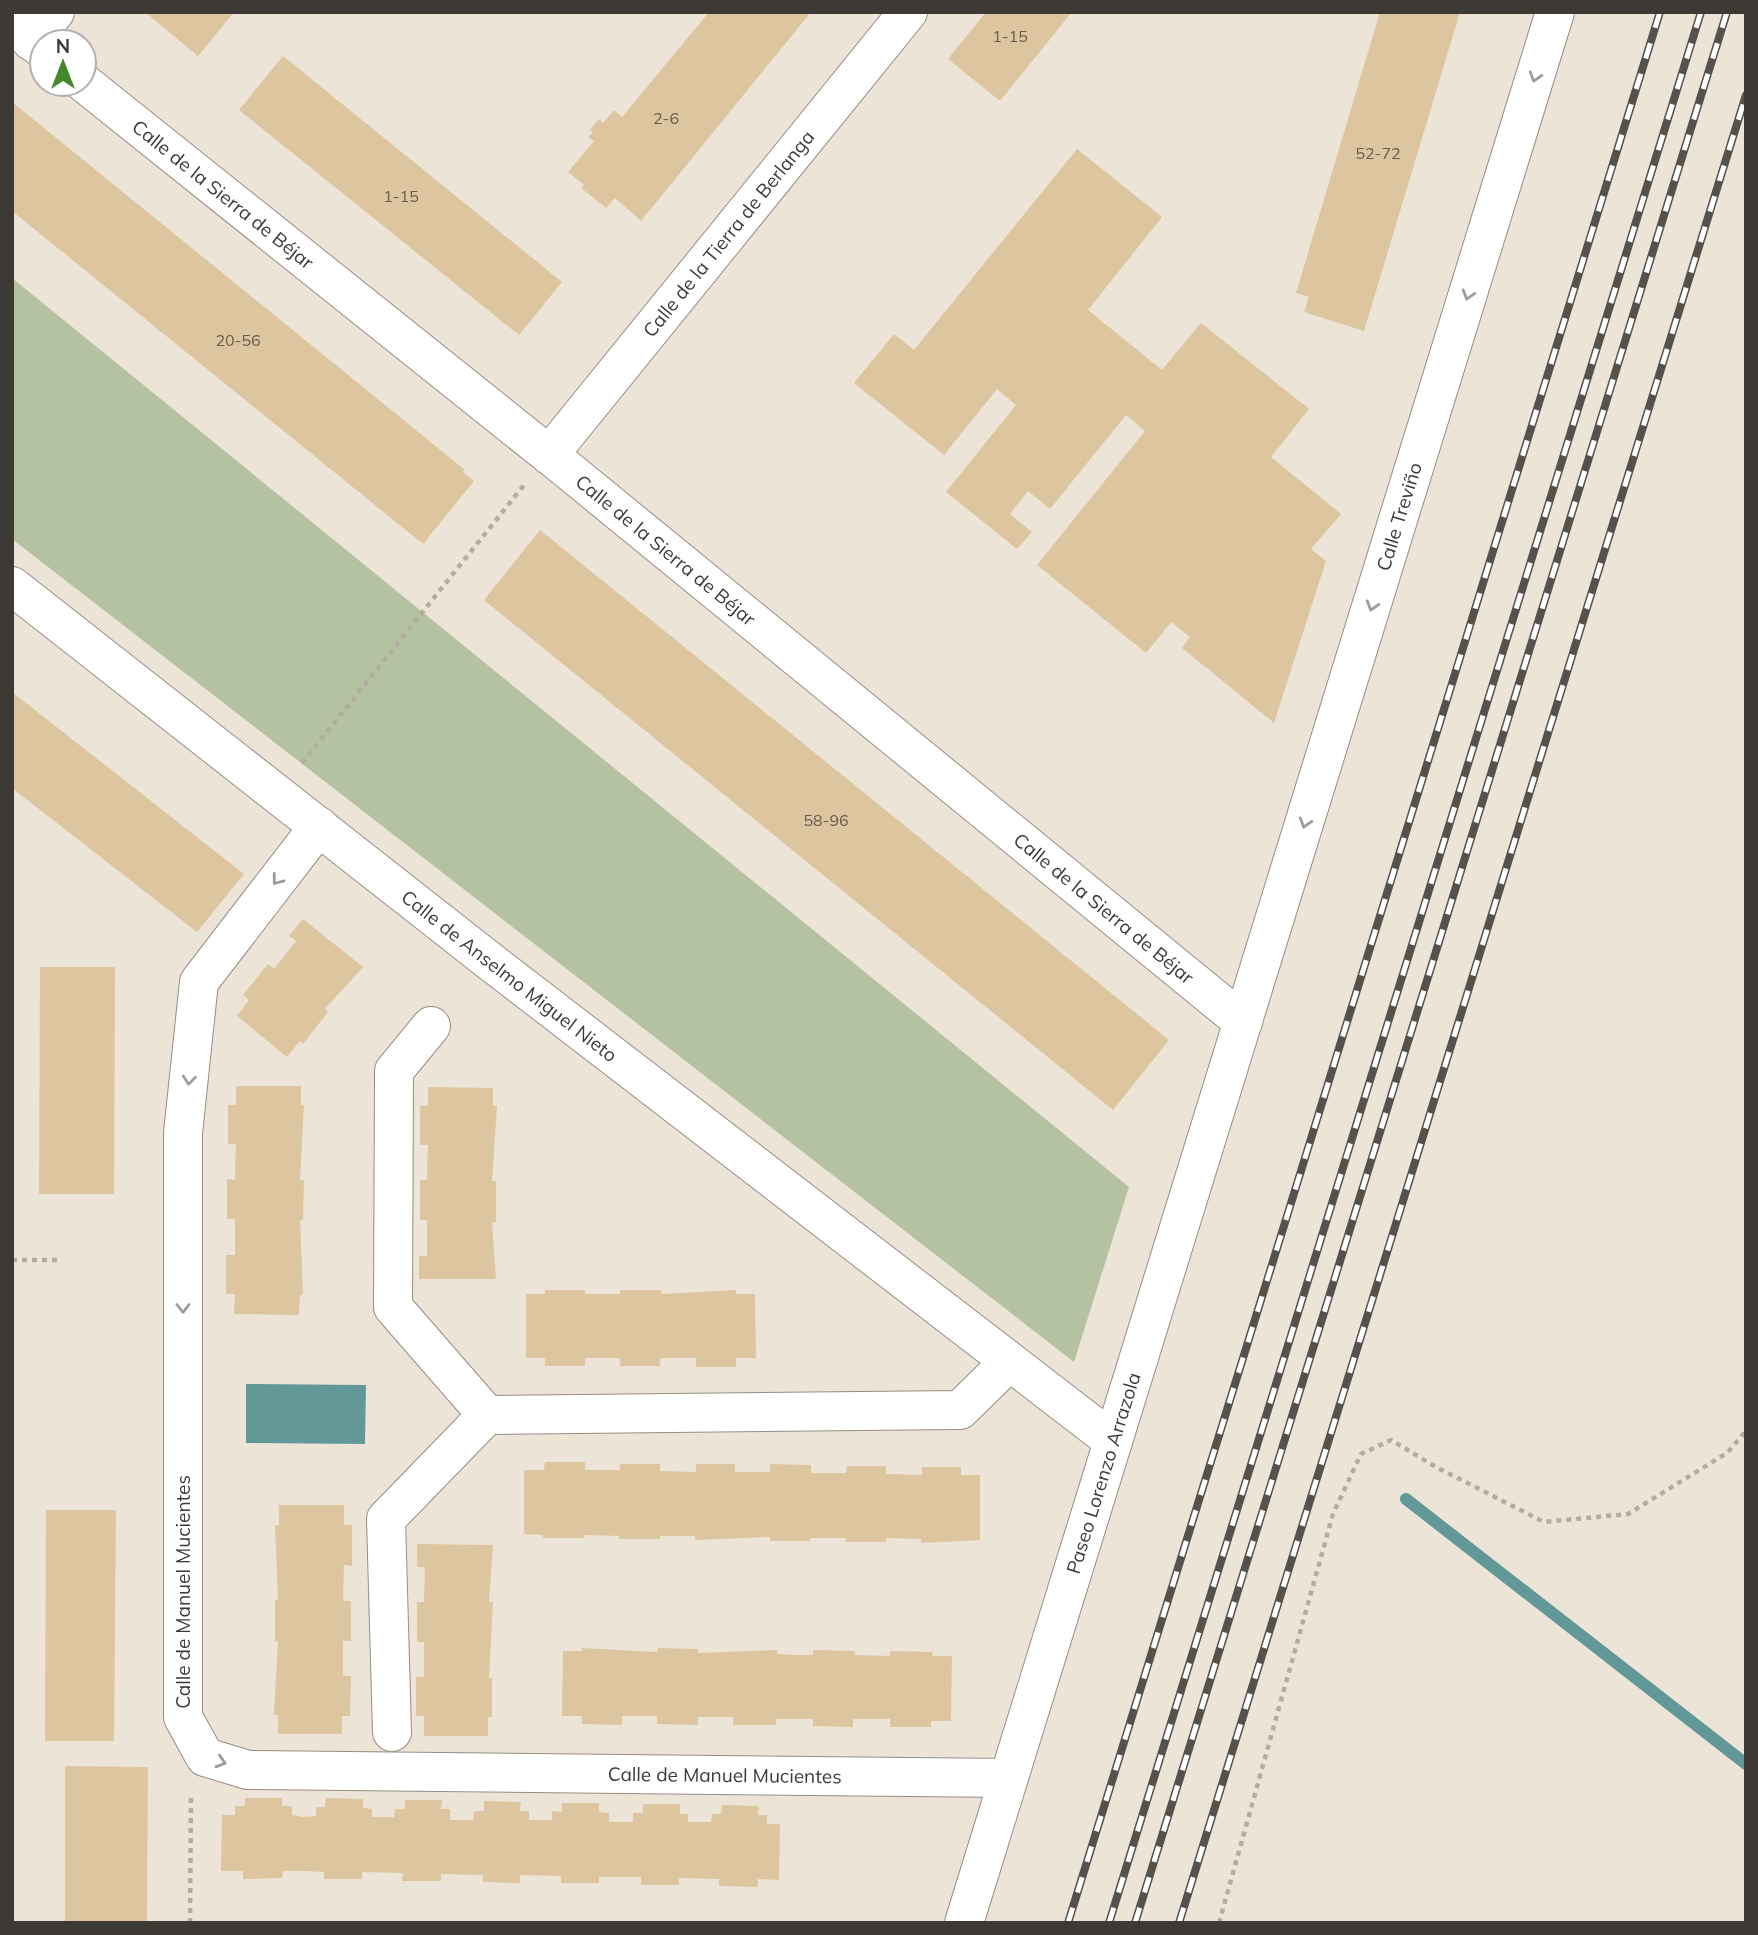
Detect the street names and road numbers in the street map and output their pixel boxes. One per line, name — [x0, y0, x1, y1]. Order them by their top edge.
street label: Calle de la Sierra de Béjar — [127, 114, 319, 274]
street label: Calle de la Tierra de Berlanga — [637, 125, 819, 342]
street label: Calle Treviño — [1371, 460, 1427, 574]
street label: Calle de la Sierra de Béjar — [571, 469, 761, 631]
street label: Calle de la Sierra de Béjar — [1009, 828, 1199, 989]
street label: Calle de Anselmo Miguel Nieto — [397, 885, 622, 1067]
street label: Paseo Lorenzo Arrazola — [1061, 1369, 1146, 1577]
street label: Calle de Manuel Mucientes — [171, 1475, 195, 1709]
street label: Calle de Manuel Mucientes — [608, 1762, 842, 1788]

